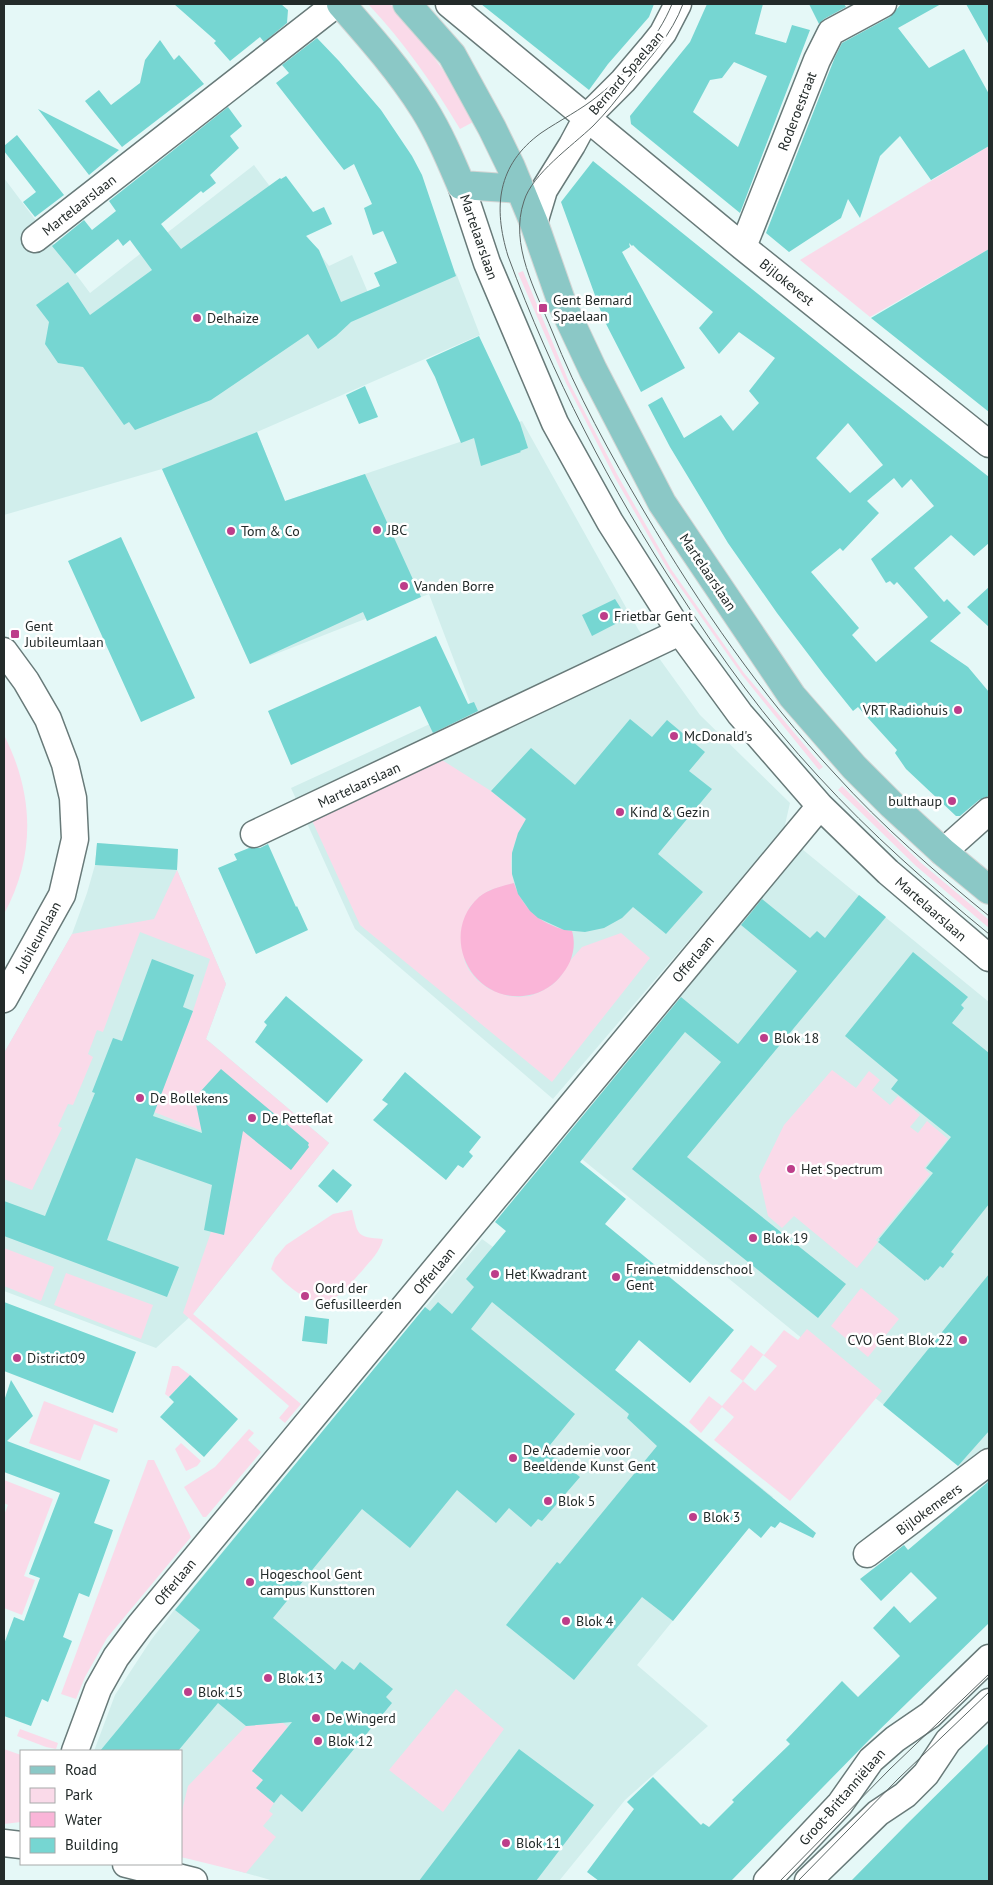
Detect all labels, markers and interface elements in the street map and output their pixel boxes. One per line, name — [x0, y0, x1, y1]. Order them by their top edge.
street label: Bernard Spaelaan — [585, 27, 667, 119]
street label: Roderoestraat — [774, 69, 820, 153]
street label: Martelaarslaan — [38, 170, 120, 240]
street label: Martelaarslaan — [456, 192, 502, 282]
street label: Bijlokevest — [756, 255, 818, 310]
place label: Gent Bernard Spaelaan — [553, 291, 632, 325]
marker: Gent Bernard Spaelaan — [537, 302, 549, 314]
place label: Delhaize — [207, 309, 259, 327]
marker: Delhaize — [191, 312, 203, 324]
place label: JBC — [386, 521, 407, 539]
place label: Tom & Co — [241, 522, 300, 540]
marker: JBC — [371, 524, 383, 536]
marker: Tom & Co — [225, 525, 237, 537]
street label: Martelaarslaan — [676, 530, 740, 614]
place label: Vanden Borre — [413, 577, 494, 595]
marker: Vanden Borre — [398, 580, 410, 592]
place label: Frietbar Gent — [614, 607, 693, 625]
marker: Frietbar Gent — [598, 610, 610, 622]
place label: Gent Jubileumlaan — [24, 617, 104, 651]
marker: Gent Jubileumlaan — [9, 628, 21, 640]
place label: VRT Radiohuis — [862, 701, 948, 719]
marker: VRT Radiohuis — [952, 704, 964, 716]
place label: McDonald's — [684, 727, 752, 745]
marker: McDonald's — [668, 730, 680, 742]
street label: Martelaarslaan — [315, 758, 403, 812]
place label: bulthaup — [888, 792, 942, 810]
marker: bulthaup — [946, 795, 958, 807]
place label: Kind & Gezin — [630, 803, 710, 821]
marker: Kind & Gezin — [614, 806, 626, 818]
street label: Martelaarslaan — [891, 873, 971, 945]
street label: Jubileumlaan — [11, 898, 65, 977]
street label: Offerlaan — [668, 932, 718, 986]
place label: Blok 18 — [774, 1029, 819, 1047]
marker: Blok 18 — [758, 1032, 770, 1044]
place label: De Bollekens — [150, 1089, 228, 1107]
marker: De Bollekens — [134, 1092, 146, 1104]
place label: De Petteflat — [262, 1109, 333, 1127]
marker: De Petteflat — [246, 1112, 258, 1124]
place label: Het Spectrum — [801, 1160, 883, 1178]
marker: Het Spectrum — [785, 1163, 797, 1175]
place label: Blok 19 — [763, 1229, 808, 1247]
marker: Blok 19 — [747, 1232, 759, 1244]
street label: Offerlaan — [409, 1244, 459, 1298]
place label: Freinetmiddenschool Gent — [626, 1260, 752, 1294]
place label: Het Kwadrant — [505, 1265, 587, 1283]
marker: Het Kwadrant — [489, 1268, 501, 1280]
marker: Freinetmiddenschool Gent — [610, 1271, 622, 1283]
place label: Oord der Gefusilleerden — [315, 1279, 402, 1313]
marker: Oord der Gefusilleerden — [299, 1290, 311, 1302]
place label: CVO Gent Blok 22 — [848, 1331, 953, 1349]
marker: CVO Gent Blok 22 — [957, 1334, 969, 1346]
place label: District09 — [27, 1349, 85, 1367]
marker: District09 — [11, 1352, 23, 1364]
place label: De Academie voor Beeldende Kunst Gent — [523, 1441, 656, 1475]
marker: De Academie voor Beeldende Kunst Gent — [507, 1452, 519, 1464]
street label: Bijlokemeers — [893, 1479, 966, 1539]
place label: Blok 5 — [558, 1492, 595, 1510]
marker: Blok 5 — [542, 1495, 554, 1507]
place label: Blok 3 — [703, 1508, 740, 1526]
marker: Blok 3 — [687, 1511, 699, 1523]
street label: Offerlaan — [150, 1555, 200, 1609]
place label: Hogeschool Gent campus Kunsttoren — [260, 1565, 375, 1599]
marker: Hogeschool Gent campus Kunsttoren — [244, 1576, 256, 1588]
place label: Blok 4 — [576, 1612, 614, 1630]
marker: Blok 4 — [560, 1615, 572, 1627]
place label: Blok 13 — [278, 1669, 323, 1687]
marker: Blok 13 — [262, 1672, 274, 1684]
place label: Blok 15 — [198, 1683, 243, 1701]
marker: Blok 15 — [182, 1686, 194, 1698]
place label: De Wingerd — [326, 1709, 396, 1727]
marker: De Wingerd — [310, 1712, 322, 1724]
place label: Blok 12 — [328, 1732, 373, 1750]
marker: Blok 12 — [312, 1735, 324, 1747]
street label: Groot-Brittanniëlaan — [795, 1745, 889, 1849]
legend — [20, 1750, 182, 1865]
text: Road — [65, 1760, 97, 1779]
text: Park — [65, 1785, 93, 1804]
text: Water — [65, 1810, 102, 1829]
place label: Blok 11 — [516, 1834, 561, 1852]
text: Building — [65, 1835, 119, 1854]
marker: Blok 11 — [500, 1837, 512, 1849]

